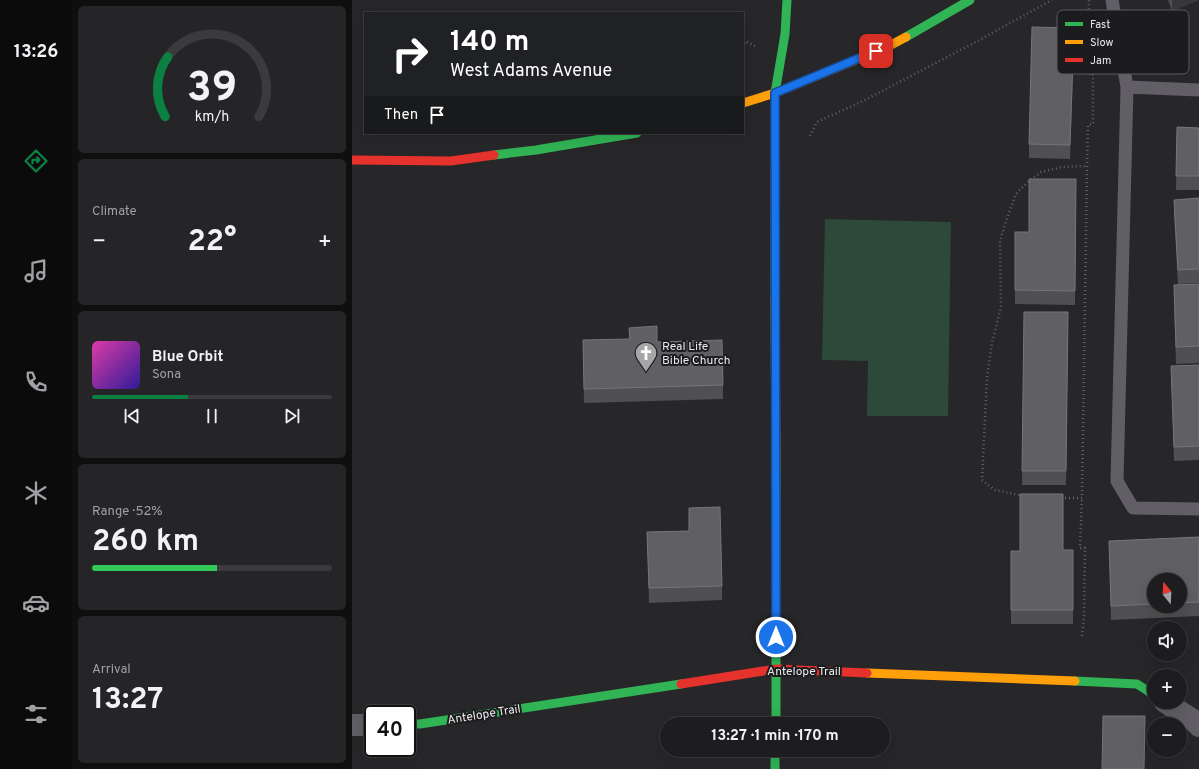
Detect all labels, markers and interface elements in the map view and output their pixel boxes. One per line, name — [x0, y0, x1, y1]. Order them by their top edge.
legend — [1057, 10, 1189, 74]
text: Fast — [1090, 18, 1110, 32]
text: 140 m — [450, 25, 529, 61]
icon: right — [384, 28, 436, 80]
pin — [859, 34, 893, 68]
text: Slow — [1090, 36, 1113, 50]
icon: arrive — [865, 40, 887, 62]
text: 13:26 — [14, 41, 58, 64]
text: Jam — [1090, 54, 1111, 68]
text: West Adams Avenue — [450, 60, 612, 83]
text: 39 — [187, 63, 237, 116]
icon: arrive — [426, 104, 448, 126]
text: Then — [384, 106, 418, 125]
text: km/h — [195, 108, 229, 126]
icon: directions — [22, 147, 50, 175]
text: Climate — [92, 204, 137, 220]
text: 22° — [187, 224, 237, 261]
text: − — [92, 229, 106, 256]
text: + — [318, 229, 332, 256]
icon: music — [22, 257, 50, 285]
place label: Real Life Bible Church — [662, 339, 731, 369]
church icon: Real Life Bible Church — [633, 340, 659, 373]
text: Blue Orbit — [152, 348, 223, 367]
text: Sona — [152, 367, 181, 383]
icon: phone — [22, 368, 50, 396]
icon: previous — [121, 405, 143, 427]
icon: pause — [201, 405, 223, 427]
icon: next — [281, 405, 303, 427]
icon: climate — [22, 479, 50, 507]
text: Range · 52% — [92, 504, 163, 520]
text: 260 km — [92, 524, 199, 561]
north arrow — [1147, 573, 1187, 613]
map controls — [1147, 573, 1187, 757]
icon: car — [22, 589, 50, 617]
position arrow — [755, 616, 797, 658]
button: sound — [1147, 621, 1187, 661]
text: Arrival — [92, 662, 131, 678]
street label: Antelope Trail — [767, 664, 841, 680]
button: + — [1147, 669, 1187, 709]
text: 13:27 — [92, 682, 163, 719]
icon: filters — [22, 700, 50, 728]
street label: Antelope Trail — [446, 701, 522, 729]
speed limit sign: 40 — [364, 705, 416, 757]
button: − — [1147, 717, 1187, 757]
text: 13:27 · 1 min · 170 m — [711, 727, 839, 746]

